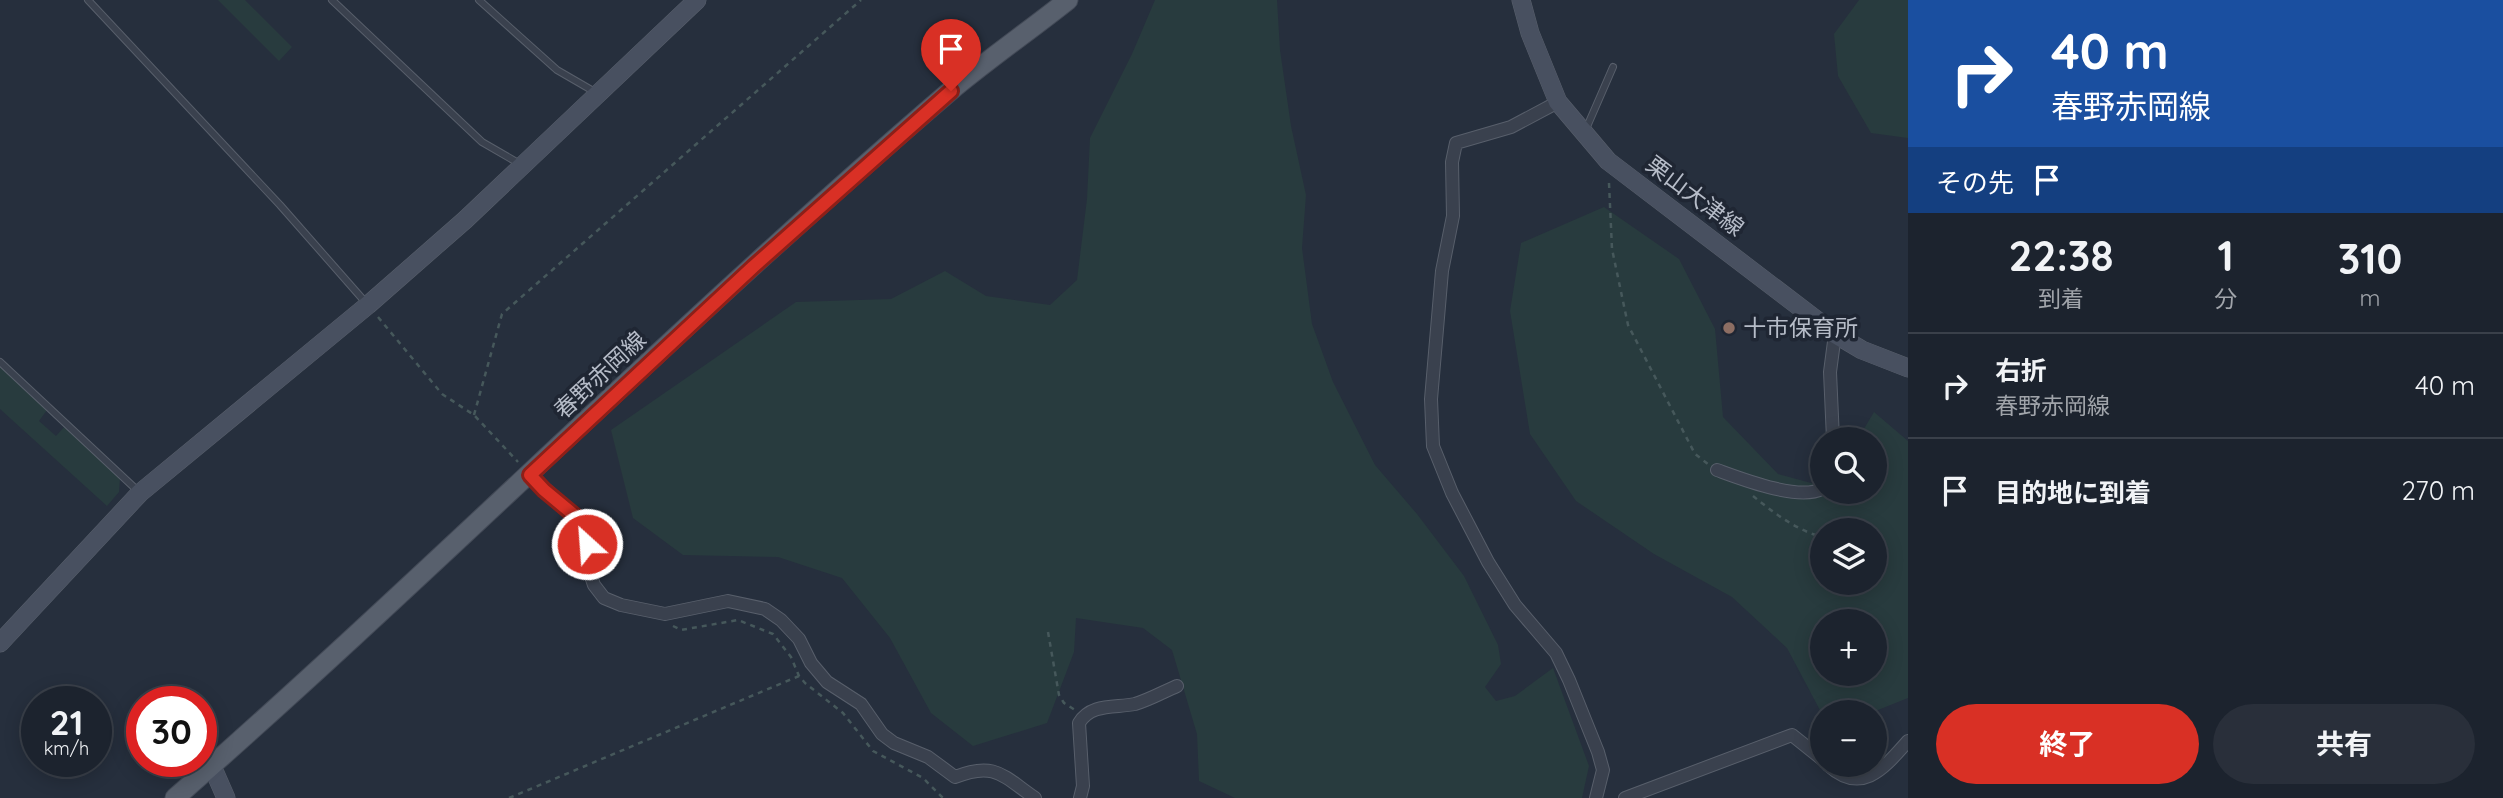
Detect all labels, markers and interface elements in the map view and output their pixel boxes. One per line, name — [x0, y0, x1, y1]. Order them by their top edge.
pin — [921, 19, 981, 91]
text: 40 m — [2051, 20, 2169, 81]
icon: right — [1936, 28, 2027, 119]
icon: arrive — [932, 30, 970, 68]
text: 春野赤岡線 — [2051, 86, 2211, 126]
street label: 栗山大津線 — [1641, 149, 1750, 242]
icon: arrive — [2028, 161, 2066, 199]
text: その先 — [1936, 166, 2014, 199]
text: 22:38 — [2009, 229, 2113, 282]
text: 1 — [2217, 229, 2234, 282]
text: 310 — [2338, 232, 2402, 285]
text: m — [2360, 283, 2381, 312]
text: 到着 — [2038, 284, 2084, 313]
text: 分 — [2214, 284, 2237, 313]
place label: 十市保育所 — [1743, 313, 1858, 342]
marker: 十市保育所 — [1721, 320, 1737, 336]
street label: 春野赤岡線 — [548, 325, 652, 424]
text: 右折 — [1995, 354, 2047, 387]
icon: right — [1936, 367, 1974, 405]
text: 40 m — [2415, 369, 2475, 402]
text: 春野赤岡線 — [1995, 391, 2110, 420]
map controls — [1810, 427, 1887, 777]
button: search — [1810, 427, 1887, 504]
icon: arrive — [1936, 472, 1974, 510]
text: 270 m — [2401, 474, 2475, 507]
text: 目的地に到着 — [1995, 476, 2151, 509]
position arrow — [550, 507, 624, 581]
button: layers — [1810, 518, 1887, 595]
button: + — [1810, 609, 1887, 686]
speed limit sign: 30 — [126, 686, 217, 777]
text: 21 — [50, 700, 83, 744]
button: − — [1810, 700, 1887, 777]
button: 終了 — [1936, 704, 2199, 784]
button: 共有 — [2213, 704, 2475, 784]
text: km/h — [44, 737, 89, 760]

